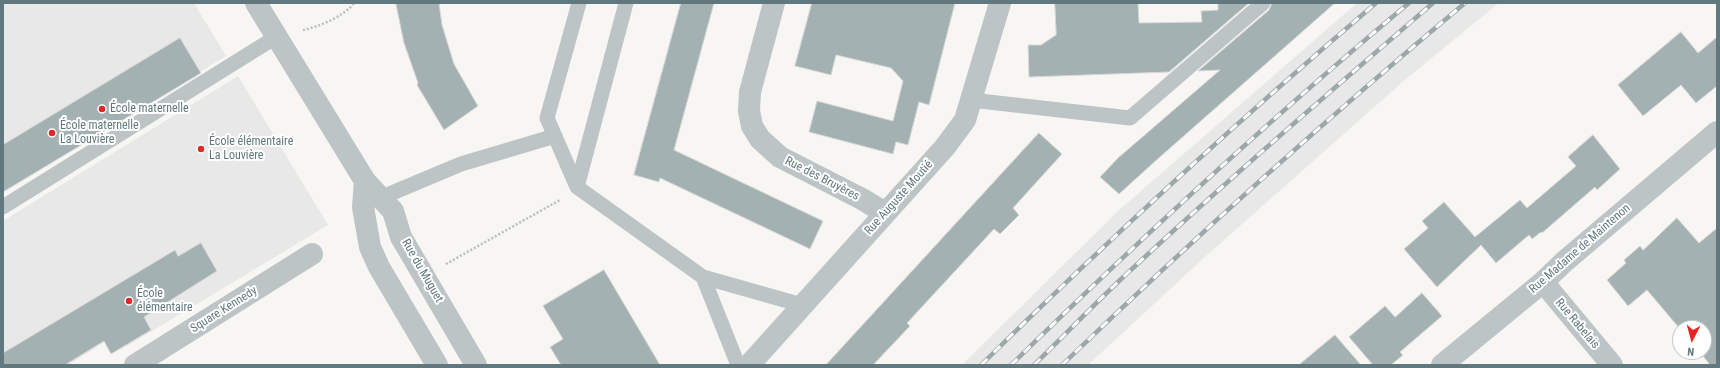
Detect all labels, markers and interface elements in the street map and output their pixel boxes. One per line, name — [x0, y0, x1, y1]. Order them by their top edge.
place label: École maternelle — [110, 102, 189, 116]
marker: École maternelle — [97, 104, 107, 114]
place label: École maternelle La Louvière — [60, 119, 139, 147]
marker: École maternelle La Louvière — [47, 128, 57, 138]
place label: École élémentaire La Louvière — [209, 135, 293, 163]
marker: École élémentaire La Louvière — [196, 144, 206, 154]
street label: Rue des Bruyères — [782, 154, 862, 204]
street label: Rue Auguste Moutié — [862, 158, 936, 238]
street label: Rue Madame de Maintenon — [1527, 201, 1633, 297]
street label: Rue du Muguet — [398, 237, 446, 305]
street label: Square Kennedy — [188, 284, 260, 336]
place label: École élémentaire — [137, 287, 193, 315]
marker: École élémentaire — [124, 296, 134, 306]
street label: Rue Rabelais — [1552, 296, 1602, 352]
north arrow — [1672, 320, 1712, 360]
text: N — [1687, 345, 1695, 358]

